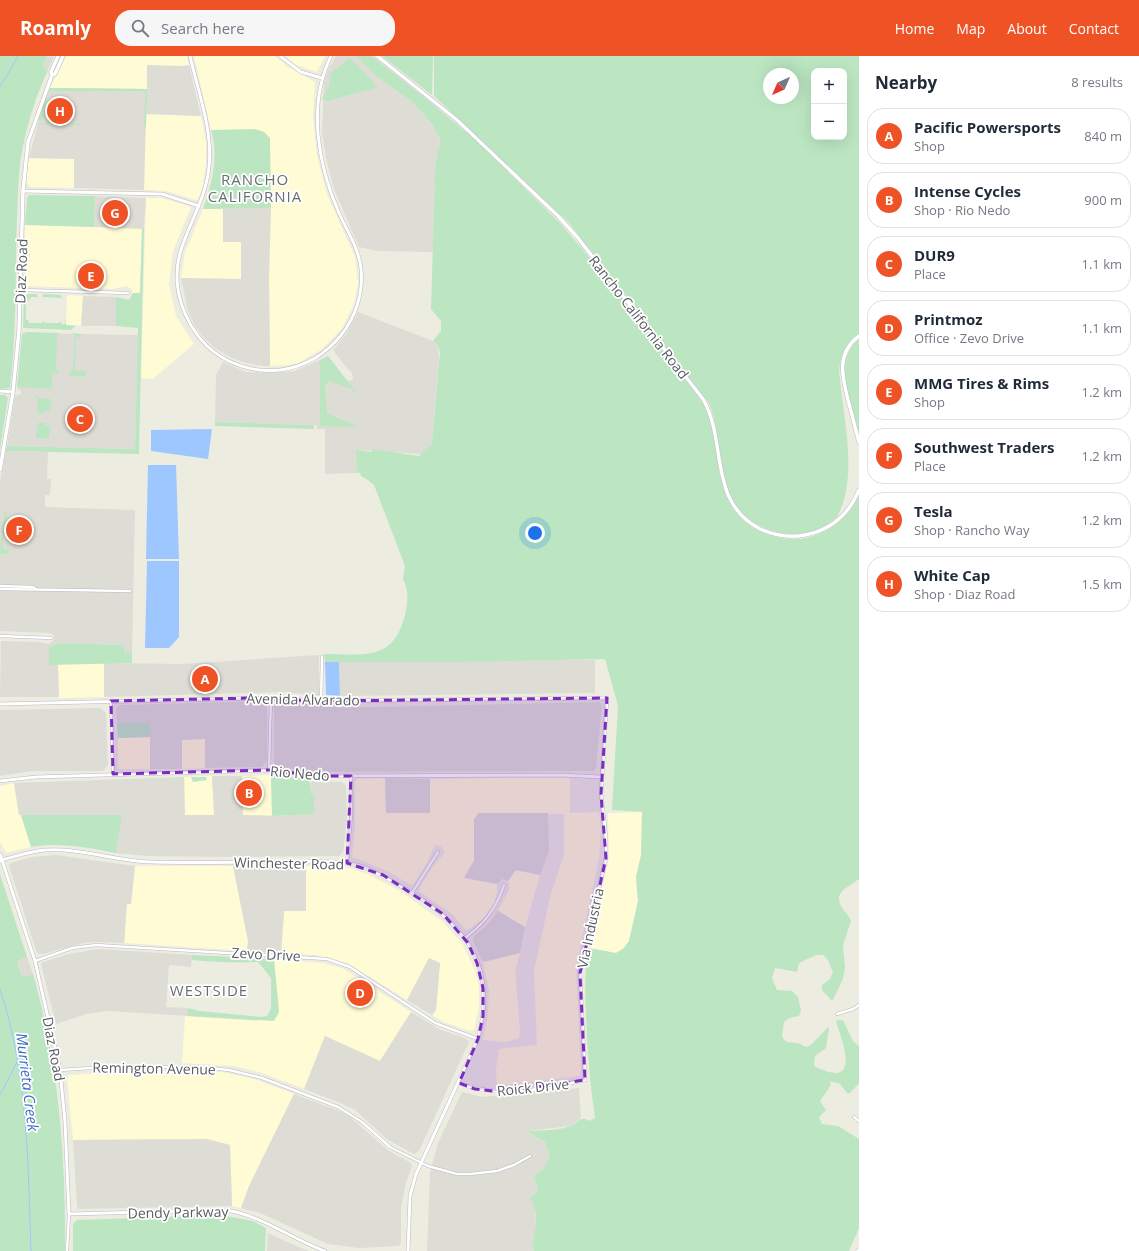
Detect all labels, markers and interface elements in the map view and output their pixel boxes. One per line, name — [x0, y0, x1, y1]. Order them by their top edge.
search box — [115, 10, 395, 46]
text: Roamly — [20, 15, 91, 41]
icon: search — [129, 17, 151, 39]
text: Search here — [161, 18, 245, 38]
text: Home — [895, 19, 934, 38]
text: Map — [956, 19, 985, 38]
text: About — [1007, 19, 1047, 38]
text: Contact — [1069, 19, 1119, 38]
north arrow — [763, 68, 799, 104]
map controls — [811, 68, 847, 140]
button: + — [811, 68, 847, 104]
text: Nearby — [875, 71, 937, 94]
text: 8 results — [1071, 73, 1123, 91]
pin: H — [47, 96, 73, 126]
button: − — [811, 104, 847, 140]
text: Pacific Powersports — [914, 117, 1061, 137]
text: A — [885, 127, 893, 145]
text: 840 m — [1084, 127, 1122, 145]
text: Shop — [914, 137, 945, 155]
district label: RANCHO CALIFORNIA — [208, 169, 302, 206]
text: Intense Cycles — [914, 181, 1021, 201]
text: B — [885, 191, 893, 209]
text: 900 m — [1084, 191, 1122, 209]
pin: G — [102, 198, 128, 228]
text: Shop · Rio Nedo — [914, 201, 1010, 219]
street label: Diaz Road — [10, 238, 32, 304]
text: DUR9 — [914, 245, 955, 265]
street label: Rancho California Road — [585, 251, 693, 383]
text: C — [885, 255, 893, 273]
text: 1.1 km — [1081, 255, 1122, 273]
pin: E — [78, 261, 104, 291]
text: Place — [914, 265, 946, 283]
text: Printmoz — [914, 309, 983, 329]
text: D — [884, 319, 894, 337]
text: 1.1 km — [1081, 319, 1122, 337]
text: Office · Zevo Drive — [914, 329, 1024, 347]
text: MMG Tires & Rims — [914, 373, 1049, 393]
text: E — [885, 383, 893, 401]
text: 1.2 km — [1081, 383, 1122, 401]
text: Shop — [914, 393, 945, 411]
pin: C — [67, 404, 93, 434]
text: Southwest Traders — [914, 437, 1055, 457]
text: F — [885, 447, 893, 465]
text: 1.2 km — [1081, 447, 1122, 465]
text: Place — [914, 457, 946, 475]
text: Tesla — [914, 501, 953, 521]
text: G — [884, 511, 894, 529]
text: 1.2 km — [1081, 511, 1122, 529]
pin: F — [6, 515, 32, 545]
text: Shop · Rancho Way — [914, 521, 1029, 539]
your location — [525, 523, 545, 543]
text: White Cap — [914, 565, 990, 585]
text: H — [884, 575, 894, 593]
text: 1.5 km — [1081, 575, 1122, 593]
text: Shop · Diaz Road — [914, 585, 1015, 603]
pin: A — [192, 664, 218, 694]
street label: Avenida Alvarado — [246, 689, 360, 709]
street label: Rio Nedo — [269, 761, 331, 785]
pin: B — [236, 778, 262, 808]
street label: Winchester Road — [234, 853, 344, 873]
street label: Via Industria — [572, 886, 608, 970]
street label: Zevo Drive — [231, 943, 301, 965]
pin: D — [347, 978, 373, 1008]
district label: WESTSIDE — [170, 980, 248, 1000]
street label: Diaz Road — [38, 1015, 70, 1083]
water label: Murrieta Creek — [12, 1032, 44, 1133]
street label: Remington Avenue — [92, 1057, 216, 1079]
street label: Roick Drive — [496, 1074, 570, 1100]
street label: Dendy Parkway — [127, 1202, 230, 1222]

